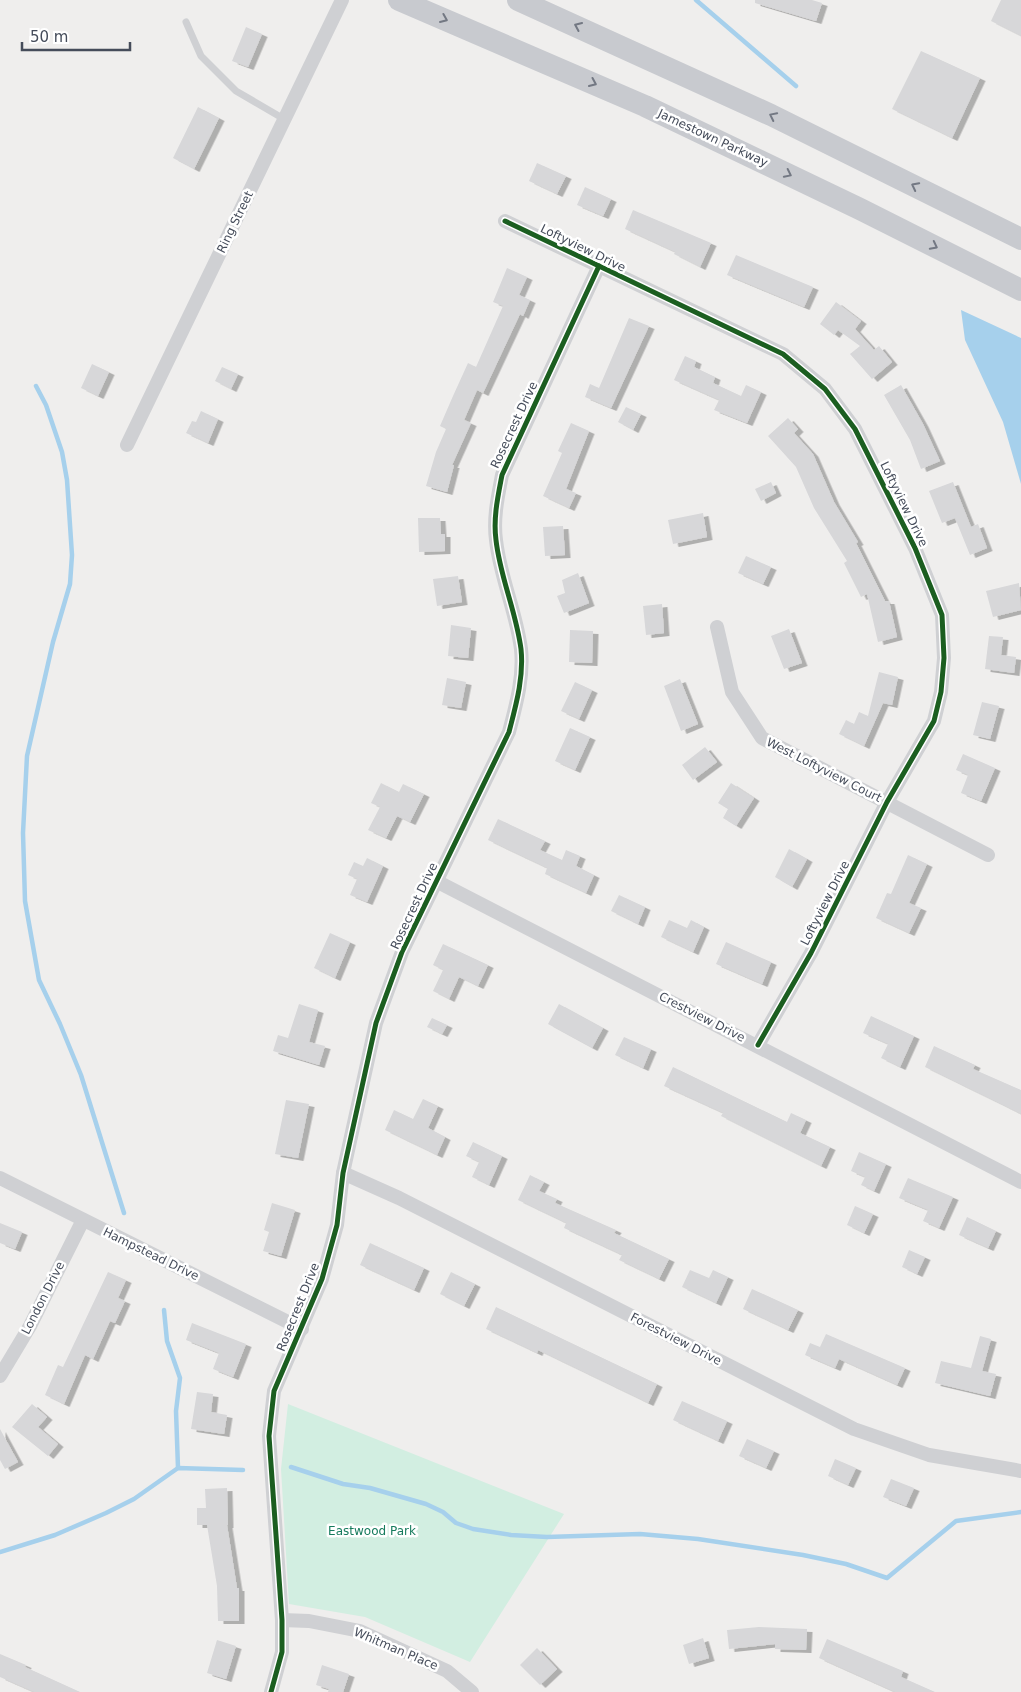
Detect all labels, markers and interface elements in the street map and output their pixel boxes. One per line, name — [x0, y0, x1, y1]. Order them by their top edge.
one-way arrow — [439, 12, 448, 23]
scale bar — [22, 20, 130, 52]
one-way arrow — [574, 22, 583, 33]
text: 50 m — [30, 28, 68, 46]
one-way arrow — [588, 76, 597, 87]
street label: Jamestown Parkway — [655, 106, 770, 170]
one-way arrow — [769, 112, 778, 122]
one-way arrow — [783, 168, 792, 178]
one-way arrow — [911, 181, 920, 192]
street label: Ring Street — [214, 188, 256, 255]
street label: Loftyview Drive — [538, 221, 628, 275]
one-way arrow — [928, 240, 937, 250]
street label: Rosecrest Drive — [488, 379, 540, 471]
street label: Loftyview Drive — [877, 459, 931, 549]
street label: West Loftyview Court — [764, 735, 884, 805]
street label: Loftyview Drive — [798, 858, 852, 948]
street label: Rosecrest Drive — [388, 860, 440, 952]
street label: Crestview Drive — [657, 989, 747, 1045]
street label: Hampstead Drive — [101, 1225, 201, 1283]
street label: London Drive — [19, 1259, 67, 1337]
street label: Rosecrest Drive — [274, 1261, 322, 1353]
street label: Forestview Drive — [628, 1310, 724, 1368]
park label: Eastwood Park — [328, 1524, 416, 1538]
street label: Whitman Place — [352, 1625, 440, 1673]

